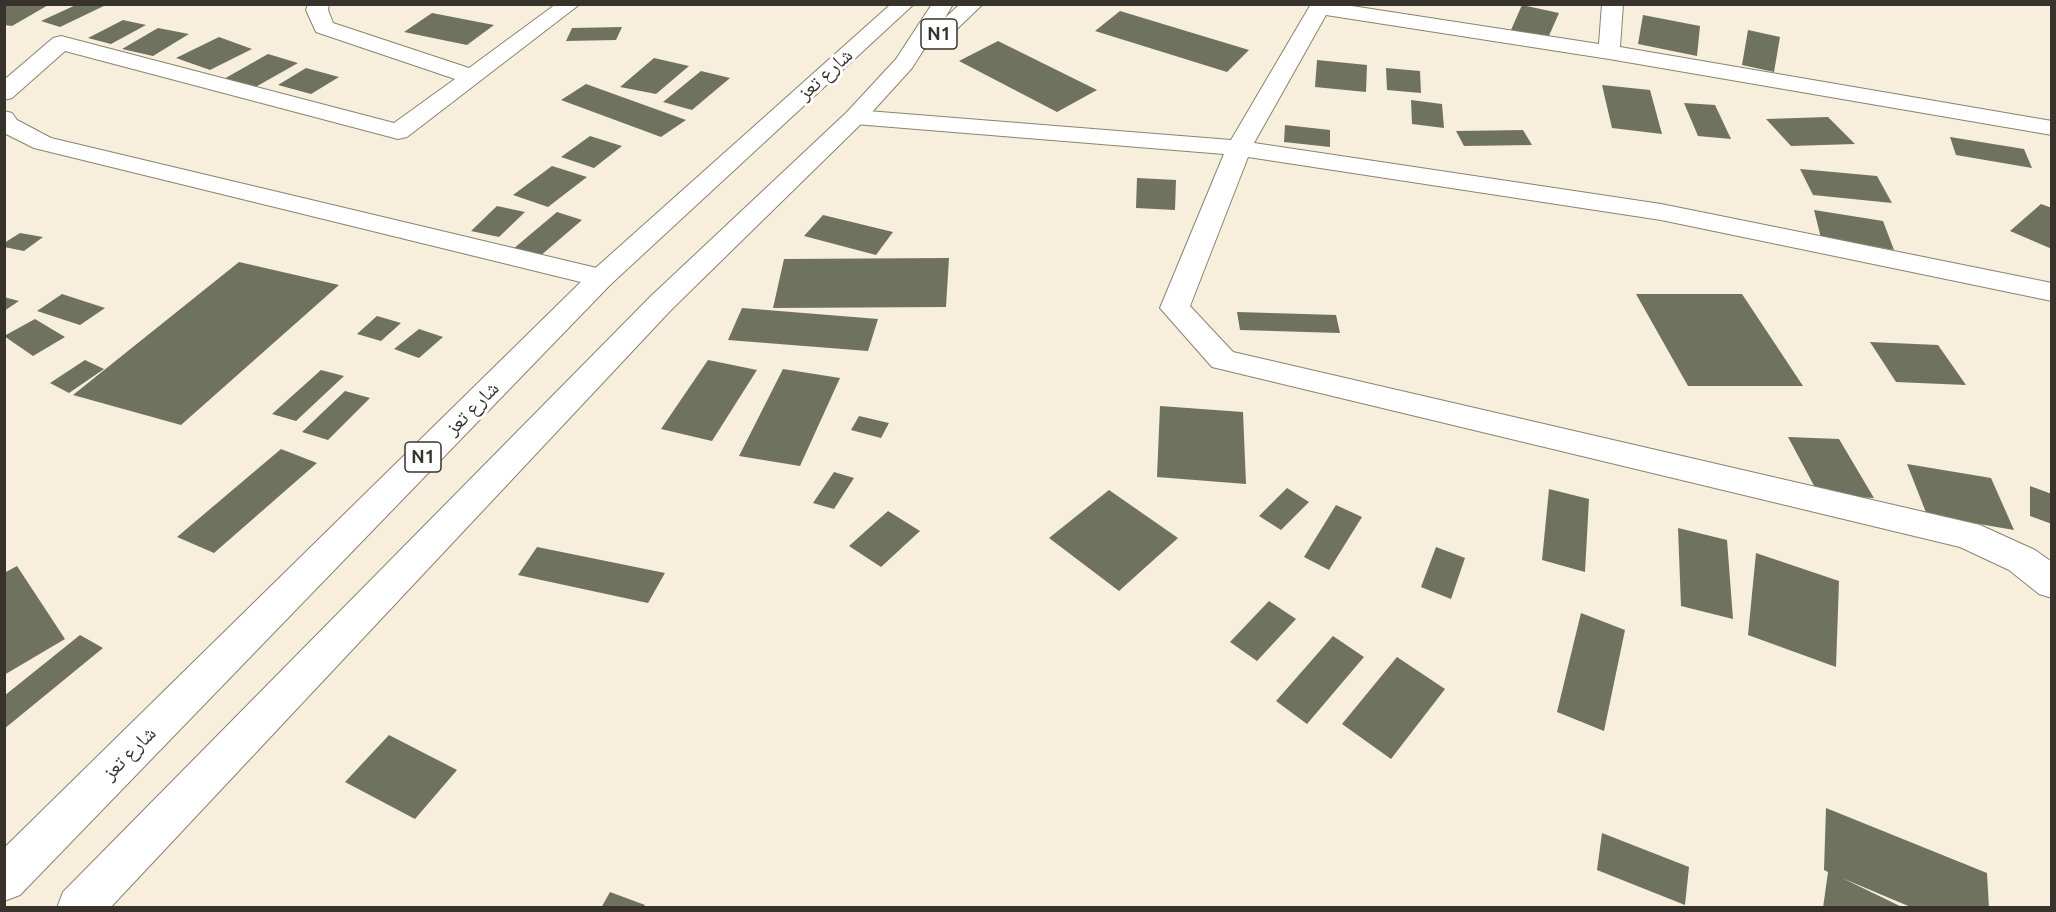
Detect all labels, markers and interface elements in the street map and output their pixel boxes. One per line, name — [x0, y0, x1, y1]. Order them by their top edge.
road number: N1 — [921, 19, 957, 49]
street label: شارع تعز — [793, 43, 857, 105]
street label: شارع تعز — [440, 376, 504, 440]
road number: N1 — [405, 442, 441, 472]
street label: شارع تعز — [97, 721, 161, 785]

